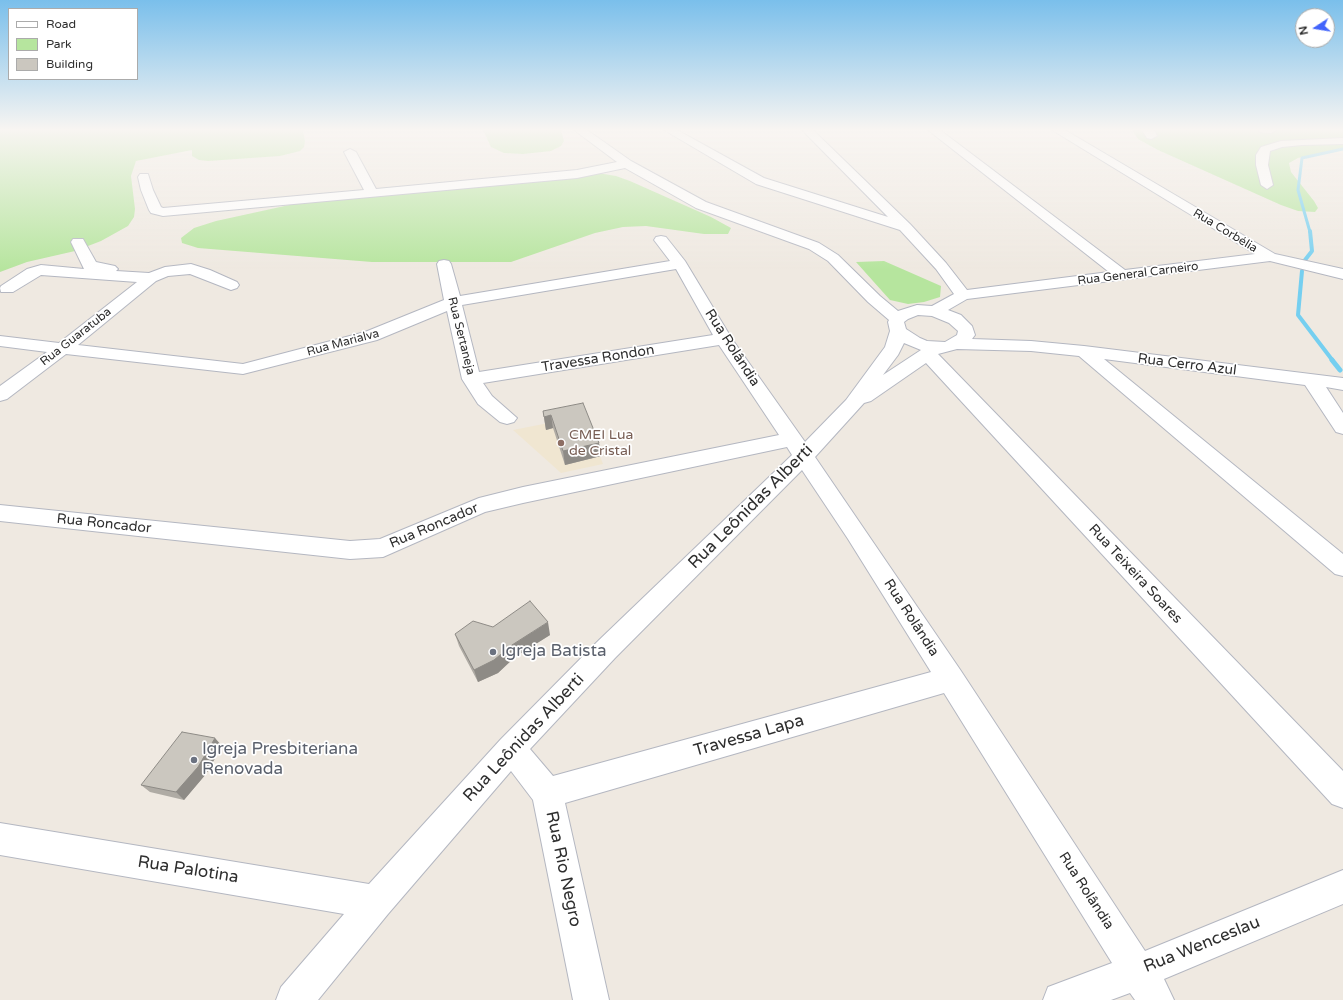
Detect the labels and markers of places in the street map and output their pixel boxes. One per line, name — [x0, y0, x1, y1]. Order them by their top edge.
place label: CMEI Lua de Cristal — [569, 427, 633, 460]
marker: CMEI Lua de Cristal — [556, 438, 566, 448]
place label: Igreja Batista — [501, 642, 607, 662]
marker: Igreja Batista — [488, 647, 498, 657]
place label: Igreja Presbiteriana Renovada — [202, 740, 358, 780]
marker: Igreja Presbiteriana Renovada — [189, 755, 199, 765]

